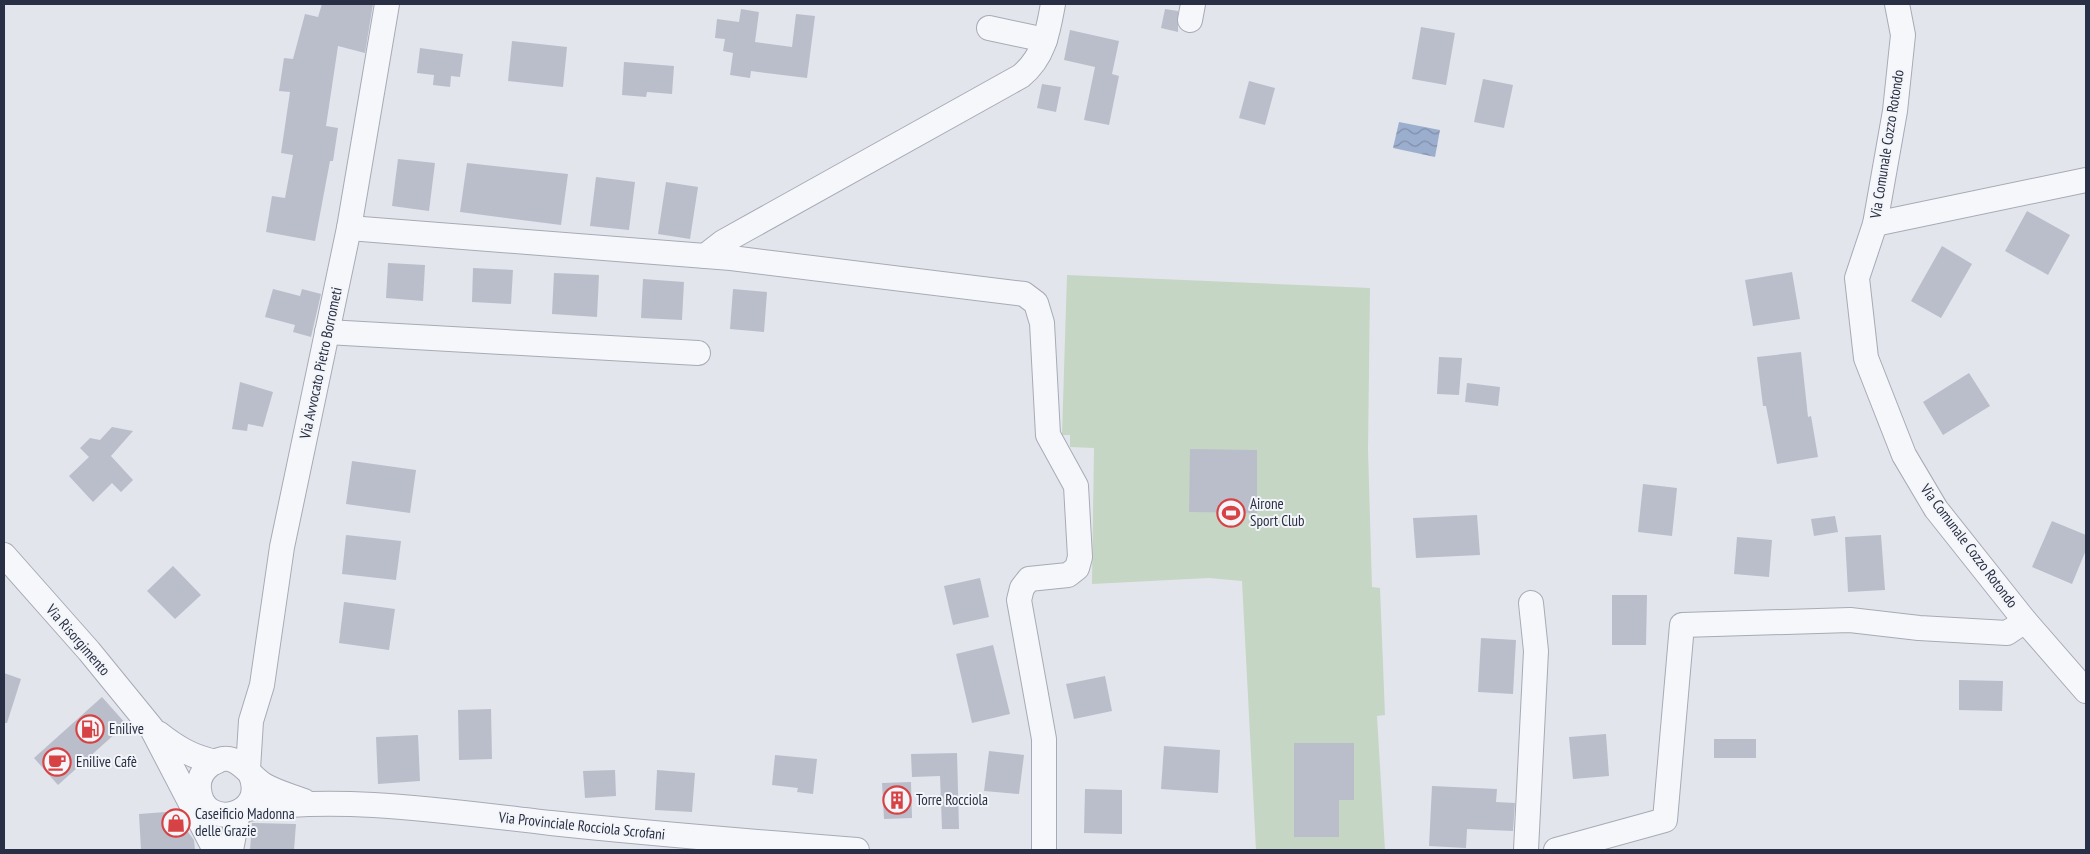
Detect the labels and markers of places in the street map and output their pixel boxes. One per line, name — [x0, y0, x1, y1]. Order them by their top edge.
place label: Airone Sport Club — [1250, 494, 1305, 530]
sports icon: Airone Sport Club — [1216, 498, 1246, 528]
fuel station icon: Enilive — [75, 714, 105, 744]
place label: Enilive — [109, 719, 144, 738]
cafe icon: Enilive Cafè — [42, 747, 72, 777]
place label: Enilive Cafè — [76, 752, 137, 771]
building icon: Torre Rocciola — [882, 785, 912, 815]
place label: Torre Rocciola — [916, 790, 988, 809]
place label: Caseificio Madonna delle Grazie — [195, 804, 295, 840]
shop icon: Caseificio Madonna delle Grazie — [161, 808, 191, 838]

